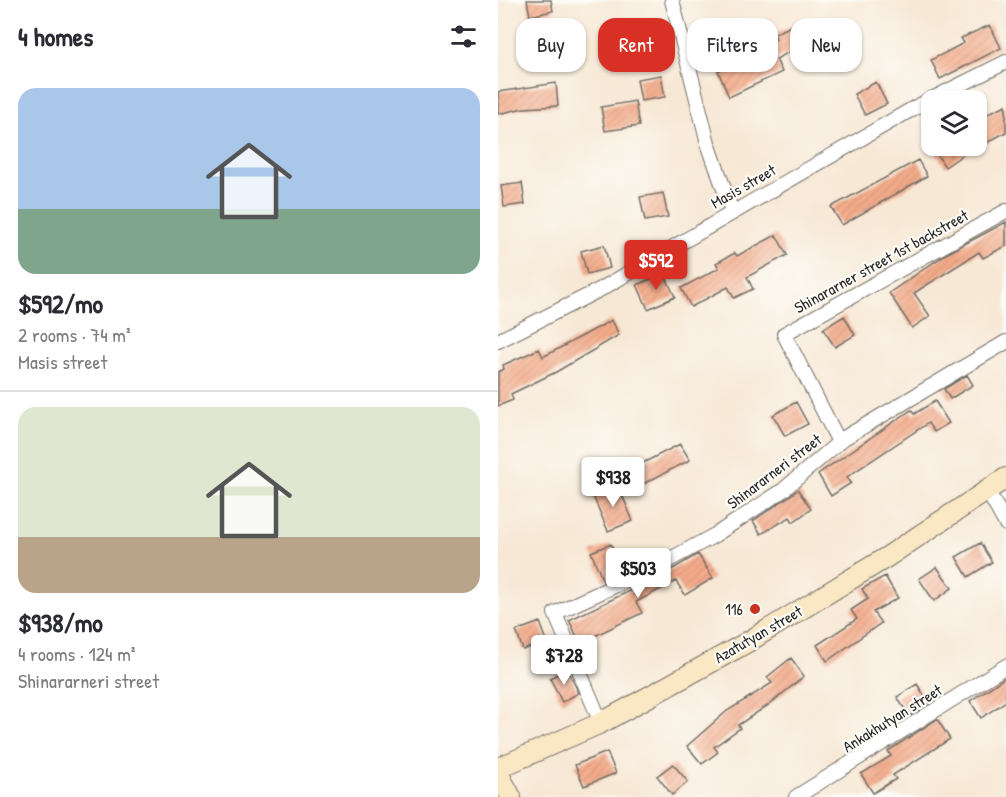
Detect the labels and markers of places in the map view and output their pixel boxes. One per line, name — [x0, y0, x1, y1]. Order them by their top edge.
pin: $592 — [620, 240, 692, 291]
pin: $938 — [577, 457, 649, 508]
pin: $503 — [602, 548, 674, 599]
place label: 116 — [725, 598, 743, 620]
marker: 116 — [748, 602, 762, 616]
pin: $728 — [528, 635, 600, 686]

